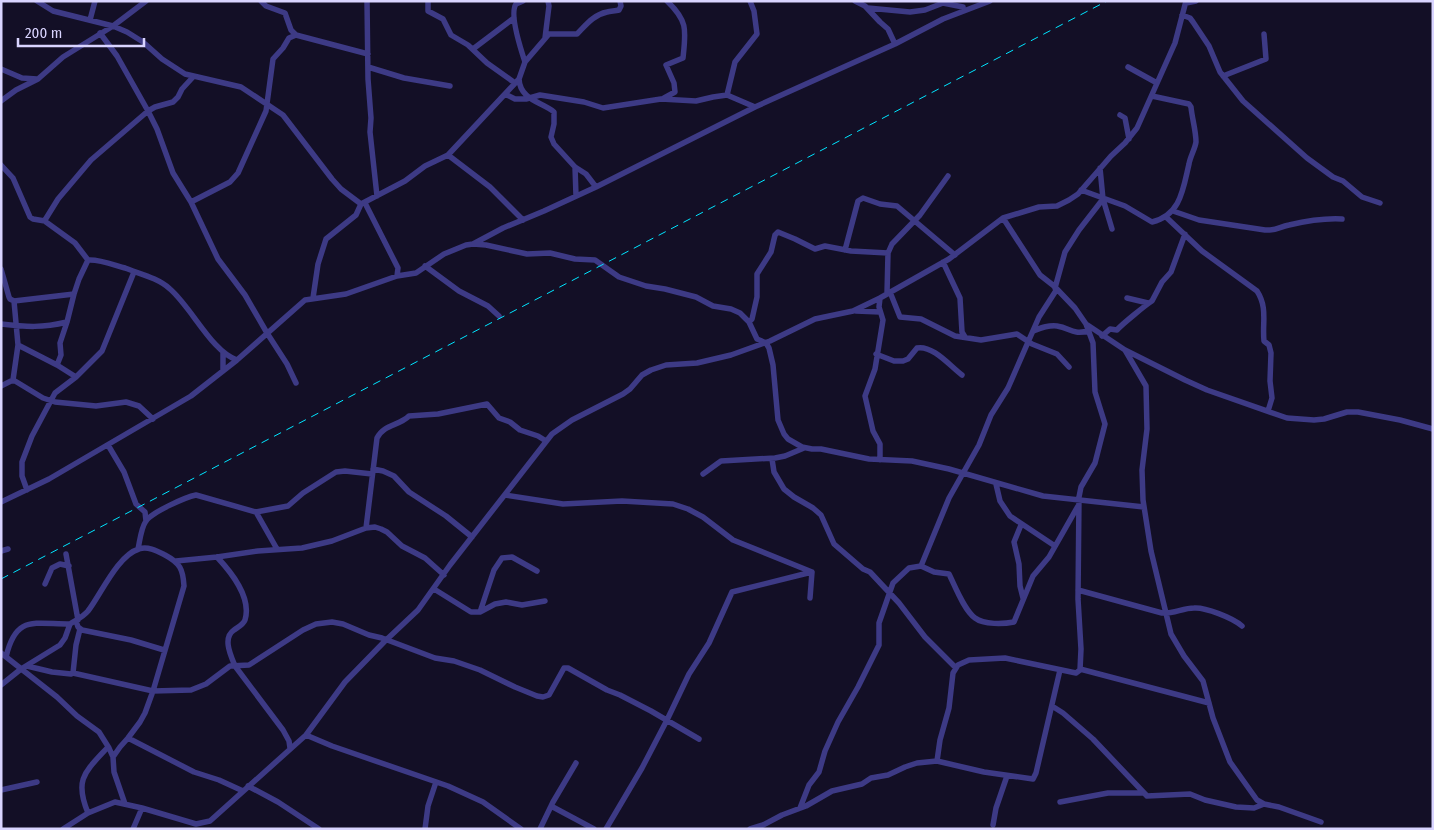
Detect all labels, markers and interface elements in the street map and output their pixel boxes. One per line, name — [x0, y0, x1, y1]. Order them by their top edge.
scale bar — [18, 15, 144, 47]
text: 200 m — [25, 24, 62, 42]

